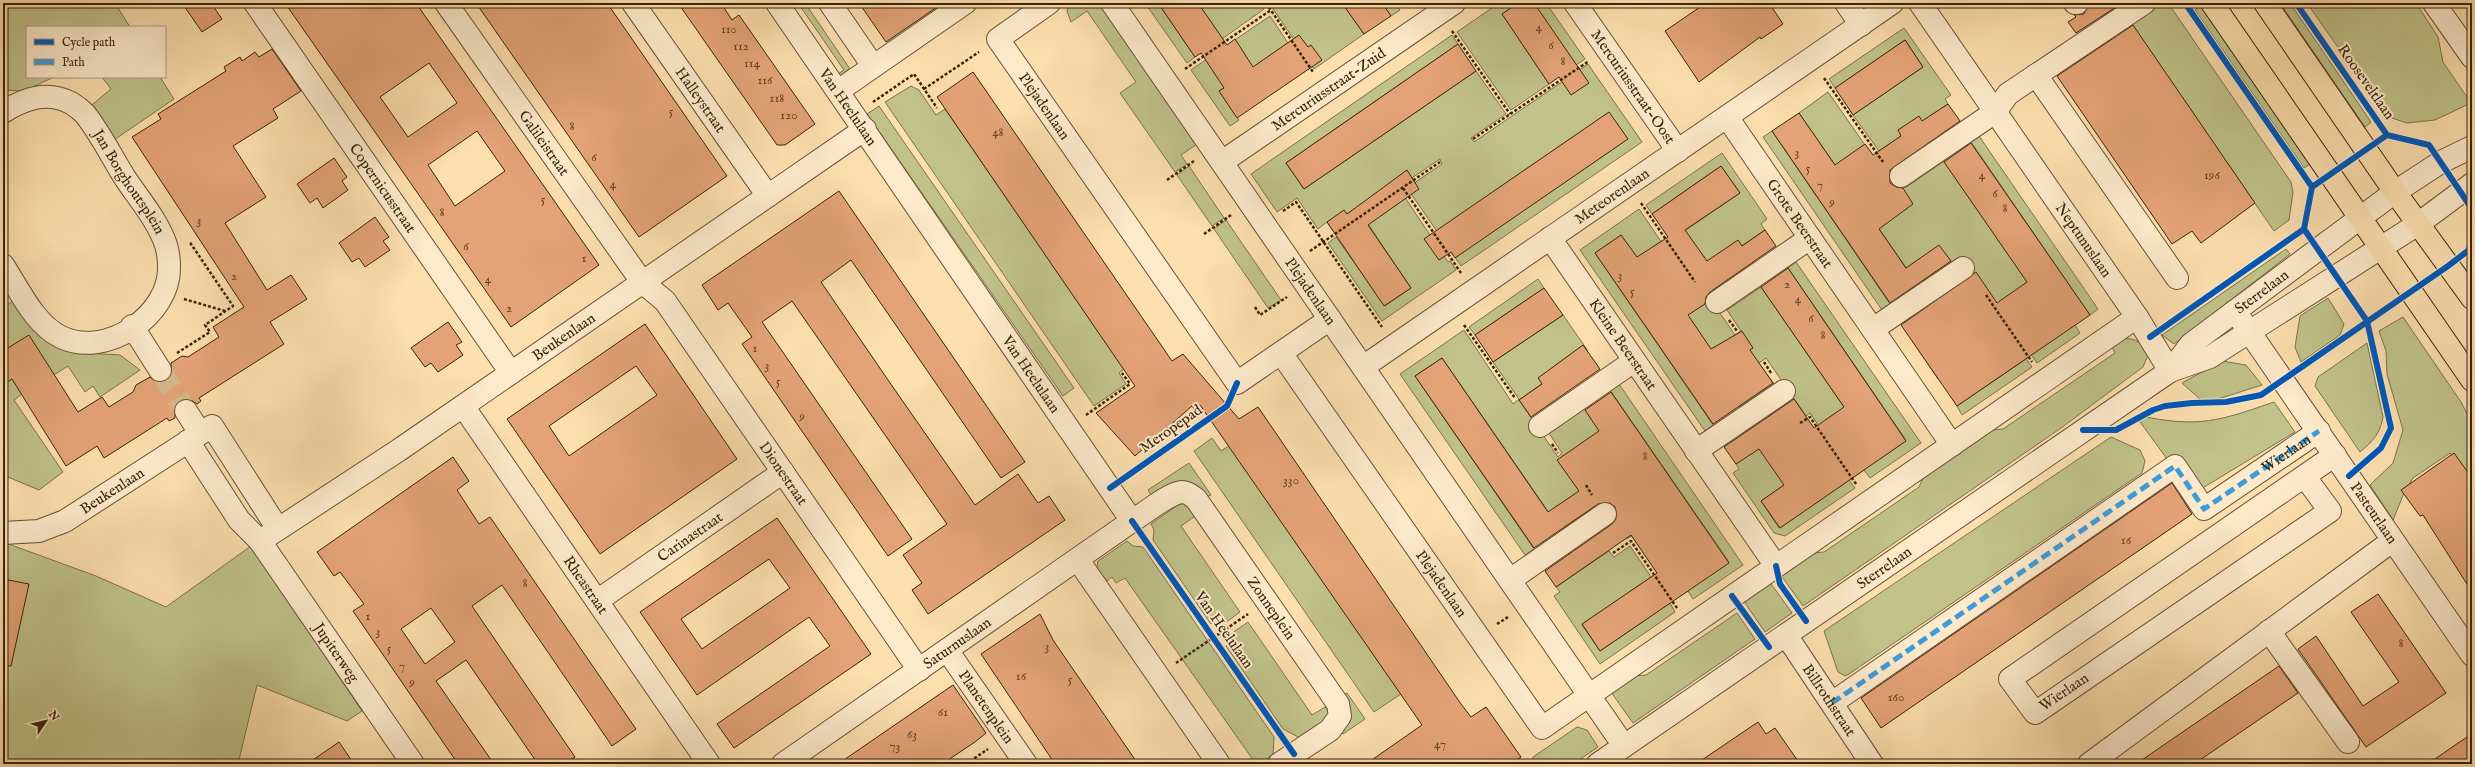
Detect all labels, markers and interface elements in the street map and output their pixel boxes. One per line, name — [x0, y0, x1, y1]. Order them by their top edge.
house number: 4 — [1536, 19, 1543, 36]
house number: 110 — [721, 21, 737, 38]
legend — [26, 26, 166, 78]
street label: Mercuriusstraat-Oost — [1587, 26, 1680, 148]
text: Cycle path — [62, 35, 116, 51]
house number: 6 — [1548, 37, 1554, 54]
house number: 112 — [733, 38, 749, 55]
street label: Rooseveltlaan — [2333, 41, 2399, 123]
street label: Mercuriusstraat-Zuid — [1268, 43, 1390, 135]
house number: 8 — [1560, 53, 1566, 70]
text: Path — [62, 55, 85, 70]
house number: 114 — [744, 55, 761, 72]
street label: Halleystraat — [671, 63, 730, 136]
street label: Van Heelulaan — [814, 64, 882, 149]
street label: Plejadenlaan — [1015, 69, 1074, 143]
house number: 116 — [757, 72, 773, 89]
house number: 118 — [770, 90, 784, 107]
house number: 5 — [669, 103, 674, 120]
street label: Galileistraat — [515, 107, 574, 179]
house number: 120 — [780, 107, 798, 124]
house number: 8 — [569, 118, 575, 135]
street label: Jan Borghoutsplein — [88, 124, 169, 237]
house number: 48 — [992, 124, 1004, 141]
street label: Copernicusstraat — [345, 139, 421, 237]
house number: 3 — [1795, 144, 1800, 161]
house number: 6 — [591, 149, 597, 166]
house number: 5 — [1806, 160, 1811, 177]
street label: Meteorenlaan — [1571, 163, 1653, 228]
house number: 4 — [1979, 167, 1986, 184]
house number: 196 — [2204, 167, 2221, 184]
street label: Grote Beerstraat — [1763, 175, 1837, 272]
house number: 4 — [610, 176, 617, 193]
house number: 7 — [1817, 177, 1823, 194]
house number: 6 — [1992, 185, 1998, 202]
house number: 5 — [541, 191, 546, 208]
house number: 9 — [1828, 194, 1835, 211]
street label: Neptunuslaan — [2051, 199, 2116, 281]
house number: 8 — [2002, 200, 2008, 217]
house number: 8 — [439, 204, 445, 221]
house number: 3 — [197, 212, 202, 229]
house number: 6 — [463, 238, 469, 255]
house number: 1 — [582, 250, 587, 267]
street label: Plejadenlaan — [1281, 254, 1340, 329]
street label: Sterrelaan — [2231, 265, 2292, 318]
house number: 3 — [1618, 267, 1623, 284]
house number: 2 — [231, 268, 237, 285]
house number: 4 — [485, 271, 492, 288]
house number: 2 — [1784, 276, 1790, 293]
house number: 5 — [1630, 283, 1635, 300]
house number: 4 — [1795, 291, 1802, 308]
street label: Kleine Beerstraat — [1585, 295, 1661, 394]
house number: 2 — [506, 300, 512, 317]
street label: Beukenlaan — [528, 308, 599, 365]
house number: 6 — [1808, 310, 1814, 327]
house number: 8 — [1820, 327, 1826, 344]
street label: Van Heelulaan — [998, 331, 1065, 417]
house number: 1 — [753, 340, 758, 357]
house number: 3 — [765, 357, 770, 374]
house number: 5 — [776, 373, 781, 390]
street label: Meropepad — [1136, 400, 1207, 457]
house number: 9 — [798, 408, 805, 425]
street label: Wierlaan — [2258, 430, 2315, 477]
street label: Dionestraat — [755, 438, 812, 509]
house number: 8 — [1642, 448, 1648, 465]
street label: Beukenlaan — [76, 463, 148, 518]
house number: 330 — [1283, 472, 1299, 489]
street label: Pasteurlaan — [2346, 478, 2402, 547]
street label: Carinastraat — [653, 507, 726, 566]
house number: 16 — [2121, 532, 2132, 549]
street label: Sterrelaan — [1853, 542, 1915, 593]
street label: Plejadenlaan — [1412, 546, 1471, 621]
street label: Rheastraat — [559, 552, 613, 618]
street label: Zonneplein — [1243, 573, 1300, 643]
house number: 8 — [522, 575, 528, 592]
street label: Van Heelulaan — [1190, 587, 1258, 672]
house number: 1 — [366, 608, 371, 625]
street label: Saturnuslaan — [919, 613, 995, 673]
street label: Jupiterweg — [308, 617, 364, 687]
house number: 3 — [376, 623, 381, 640]
house number: 8 — [2398, 635, 2404, 652]
house number: 3 — [1045, 638, 1050, 655]
house number: 5 — [387, 640, 392, 657]
house number: 7 — [399, 658, 405, 675]
street label: Billrothstraat — [1798, 660, 1860, 740]
street label: Planetenplein — [954, 666, 1018, 747]
house number: 16 — [1016, 668, 1027, 685]
street label: Wierlaan — [2036, 669, 2092, 715]
house number: 5 — [1068, 671, 1073, 688]
house number: 9 — [408, 674, 415, 691]
house number: 160 — [1888, 689, 1904, 706]
north arrow — [26, 701, 66, 741]
house number: 61 — [938, 704, 948, 721]
text: N — [44, 707, 62, 724]
house number: 63 — [907, 726, 917, 743]
house number: 47 — [1434, 736, 1446, 753]
house number: 73 — [890, 738, 901, 755]

